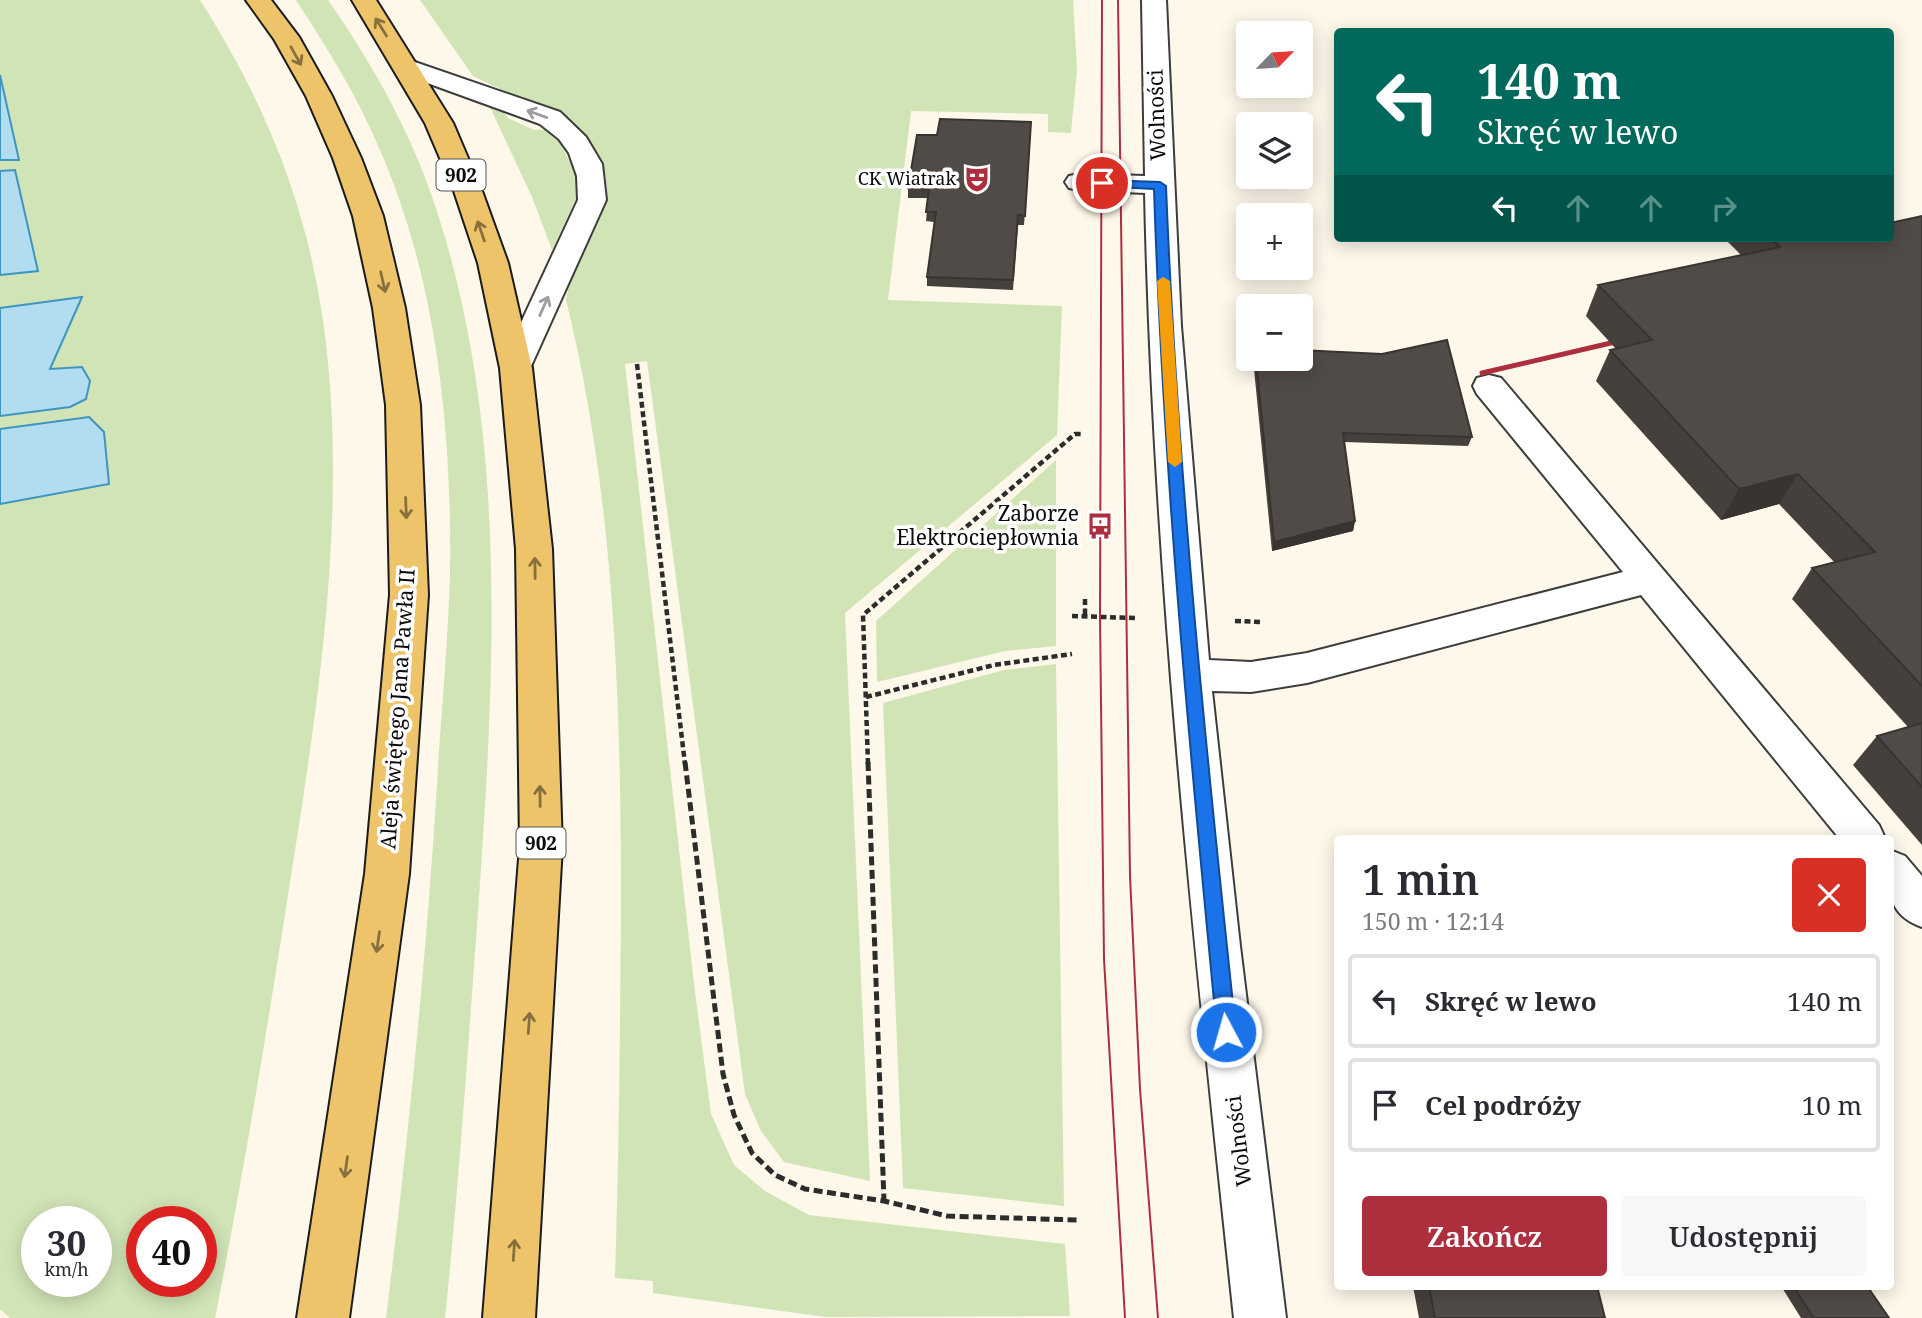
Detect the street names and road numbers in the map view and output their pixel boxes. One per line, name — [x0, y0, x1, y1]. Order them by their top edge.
street label: Wolności — [1140, 69, 1172, 161]
road number: 902 — [436, 160, 486, 190]
street label: Aleja świętego Jana Pawła II — [373, 568, 421, 850]
road number: 902 — [516, 828, 566, 858]
street label: Wolności — [1219, 1094, 1257, 1188]

